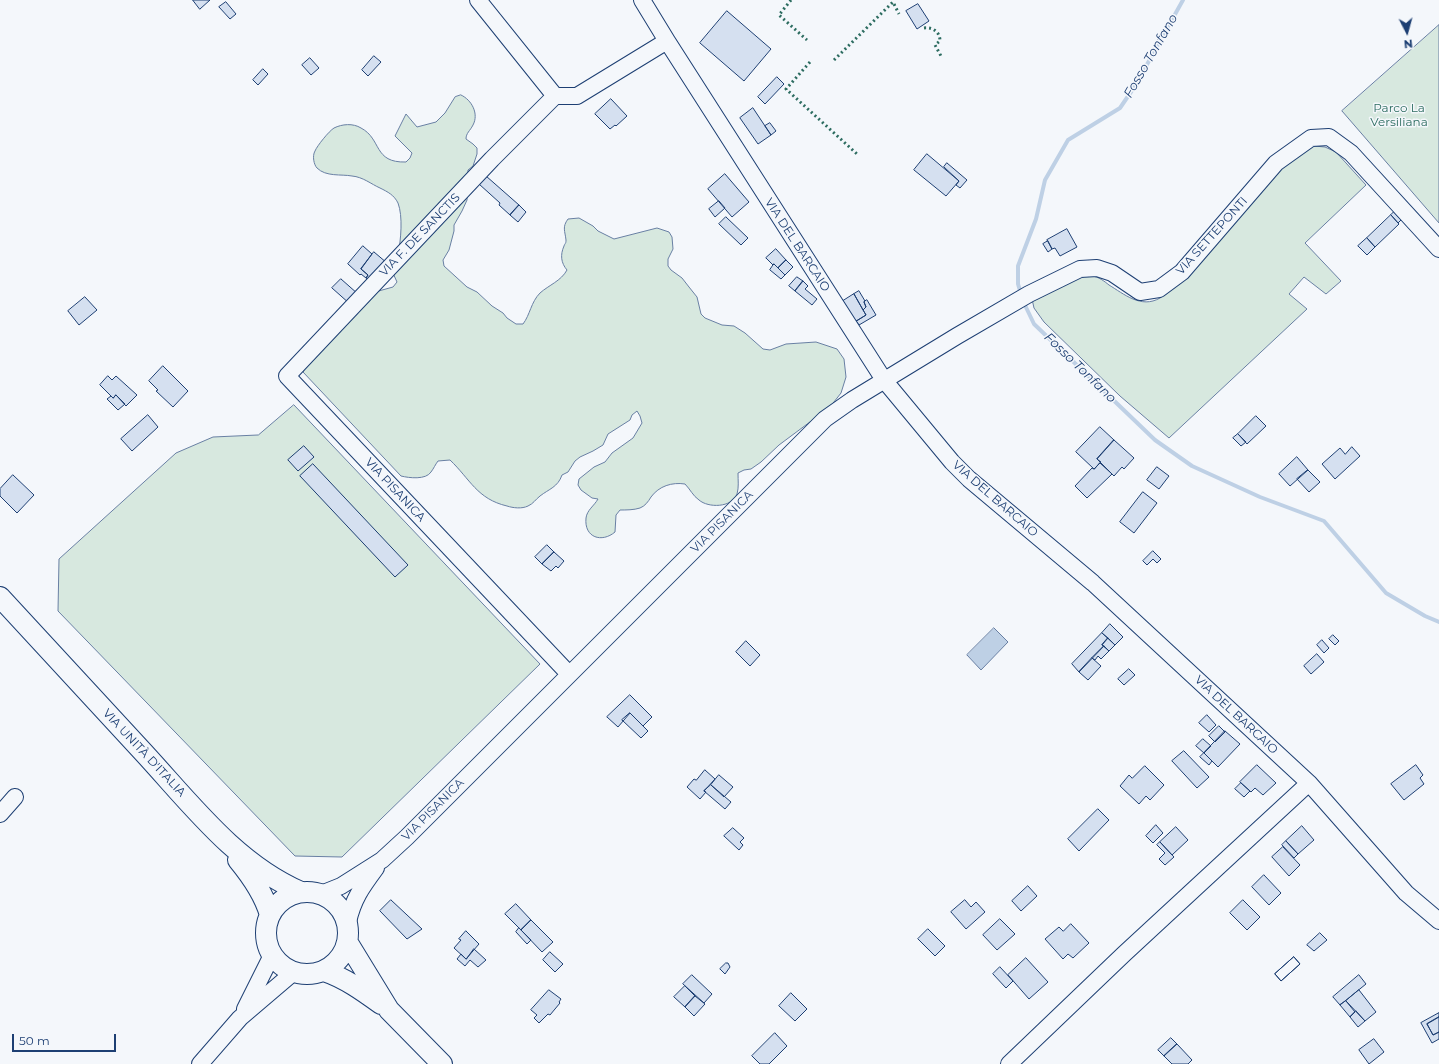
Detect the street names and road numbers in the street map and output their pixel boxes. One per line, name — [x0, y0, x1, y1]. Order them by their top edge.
street label: VIA F. DE SANCTIS — [377, 191, 463, 279]
street label: VIA SETTEPONTI — [1173, 194, 1251, 278]
street label: VIA DEL BARCAIO — [761, 196, 833, 294]
street label: VIA PISANICA — [362, 455, 428, 525]
street label: VIA DEL BARCAIO — [949, 458, 1041, 540]
street label: VIA PISANICA — [688, 488, 756, 556]
street label: VIA DEL BARCAIO — [1191, 673, 1281, 757]
street label: VIA UNITÀ D'ITALIA — [100, 706, 188, 800]
street label: VIA PISANICA — [399, 776, 467, 844]

